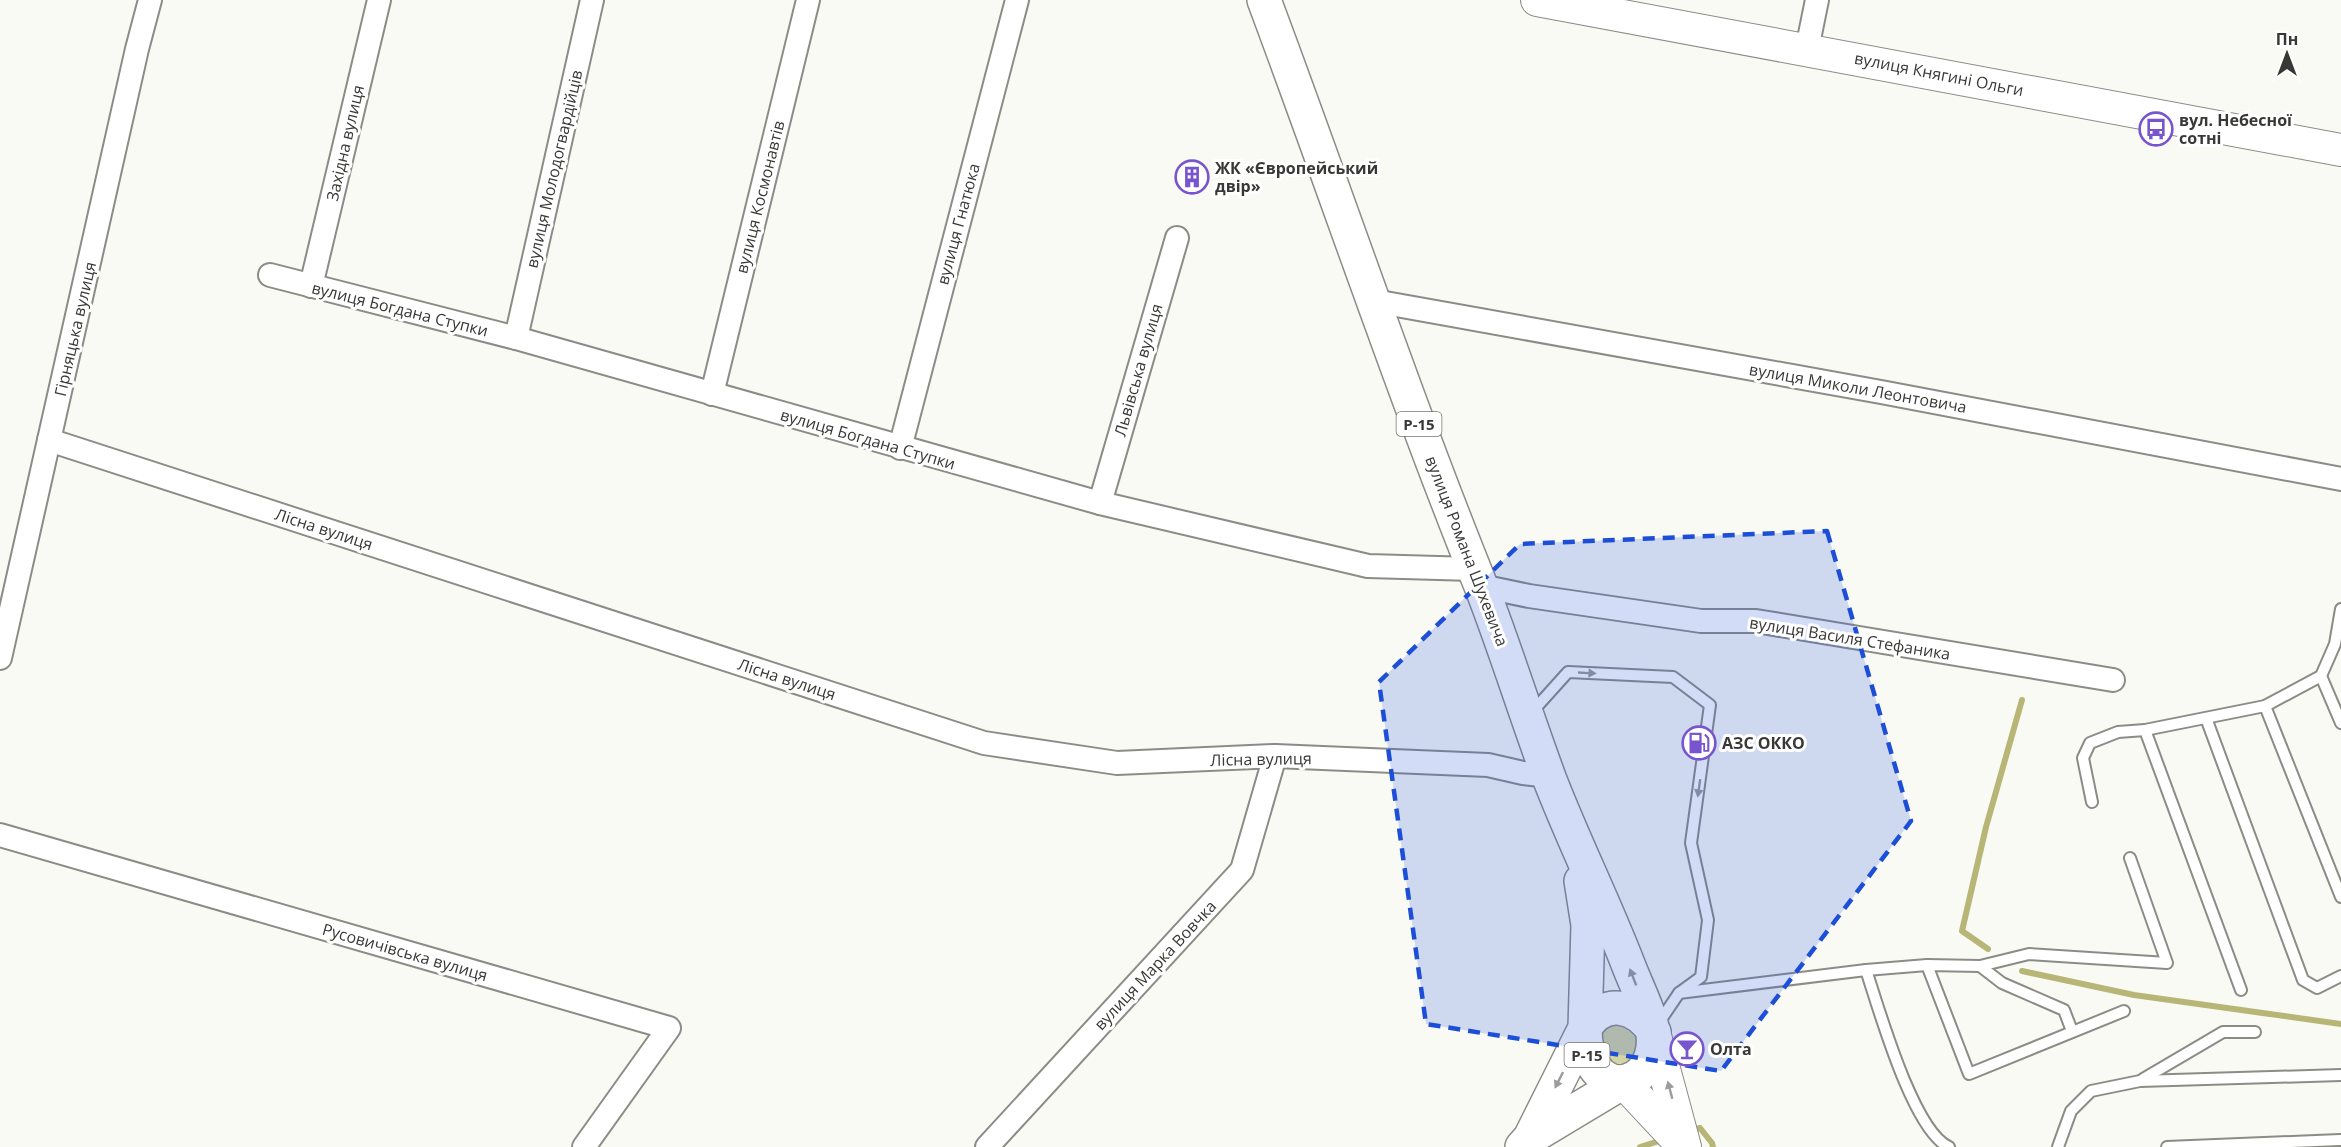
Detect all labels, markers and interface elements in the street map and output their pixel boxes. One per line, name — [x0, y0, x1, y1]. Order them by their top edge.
north arrow — [2257, 24, 2317, 84]
text: Пн — [2276, 28, 2298, 50]
street label: вулиця Княгині Ольги — [1853, 47, 2025, 101]
street label: вулиця Молодогвардійців — [520, 68, 588, 270]
street label: Західна вулиця — [321, 83, 369, 203]
place label: вул. Небесної сотні — [2179, 109, 2293, 149]
bus stop icon: вул. Небесної сотні — [2138, 111, 2174, 147]
street label: вулиця Космонавтів — [730, 118, 790, 276]
place label: ЖК «Європейський двір» — [1215, 157, 1378, 197]
building icon: ЖК «Європейський двір» — [1174, 159, 1210, 195]
street label: вулиця Гнатюка — [931, 161, 985, 287]
street label: Гірняцька вулиця — [49, 260, 101, 398]
street label: вулиця Богдана Ступки — [309, 276, 491, 342]
street label: Львівська вулиця — [1109, 301, 1167, 439]
street label: вулиця Миколи Леонтовича — [1747, 358, 1969, 418]
street label: вулиця Богдана Ступки — [778, 403, 958, 475]
road number: Р-15 — [1396, 412, 1442, 436]
street label: вулиця Романа Шухевича — [1420, 453, 1514, 649]
street label: Лісна вулиця — [272, 503, 376, 555]
street label: вулиця Василя Стефаника — [1748, 611, 1952, 665]
street label: Лісна вулиця — [735, 653, 839, 705]
one-way arrow — [1578, 668, 1597, 677]
fuel station icon: АЗС ОККО — [1681, 725, 1717, 761]
place label: АЗС ОККО — [1722, 732, 1805, 754]
street label: Лісна вулиця — [1210, 747, 1312, 771]
one-way arrow — [1694, 778, 1703, 797]
street label: вулиця Марка Вовчка — [1089, 895, 1221, 1035]
street label: Русовичівська вулиця — [320, 918, 490, 986]
one-way arrow — [1627, 968, 1637, 986]
bar icon: Олта — [1669, 1031, 1705, 1067]
place label: Олта — [1710, 1038, 1752, 1060]
road number: Р-15 — [1564, 1043, 1610, 1067]
one-way arrow — [1554, 1072, 1563, 1089]
one-way arrow — [1664, 1081, 1674, 1100]

